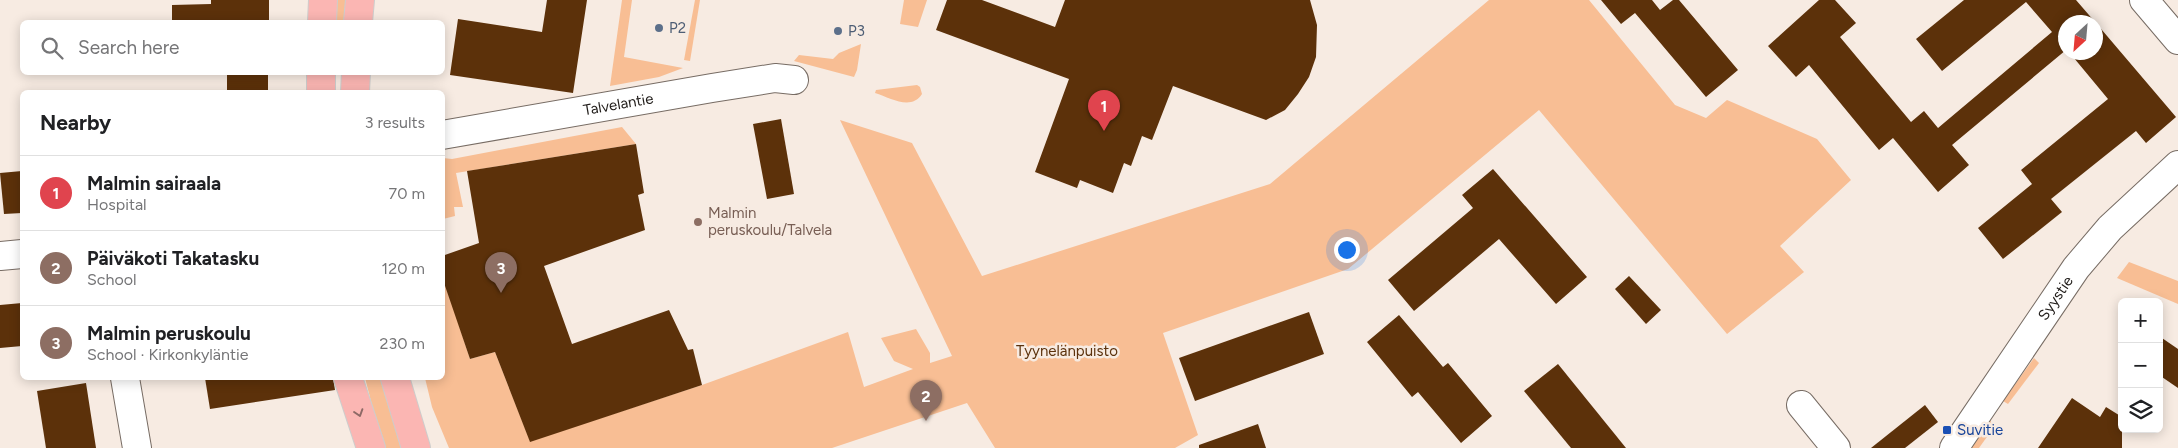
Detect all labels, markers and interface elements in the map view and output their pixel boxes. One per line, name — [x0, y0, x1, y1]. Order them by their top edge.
north arrow — [2058, 15, 2103, 60]
place label: P2 — [669, 19, 686, 37]
search box — [20, 20, 445, 75]
marker: P2 — [653, 22, 665, 34]
place label: P3 — [848, 22, 865, 40]
marker: P3 — [832, 25, 844, 37]
icon: search — [38, 34, 66, 62]
text: Search here — [78, 36, 180, 59]
street label: Talvelantie — [582, 89, 655, 119]
pin: 1 — [1088, 90, 1120, 131]
text: Nearby — [40, 110, 111, 135]
text: 3 results — [365, 113, 425, 132]
text: Malmin sairaala — [87, 172, 221, 195]
text: 1 — [53, 184, 59, 203]
text: 70 m — [389, 184, 425, 203]
text: Hospital — [87, 195, 147, 214]
place label: Malmin peruskoulu/Talvela — [708, 204, 832, 239]
marker: Malmin peruskoulu/Talvela — [692, 216, 704, 228]
your location — [1334, 237, 1360, 263]
text: Päiväkoti Takatasku — [87, 247, 259, 270]
pin: 3 — [485, 252, 517, 293]
text: 2 — [51, 259, 61, 278]
text: 120 m — [382, 259, 425, 278]
text: School — [87, 270, 137, 289]
street label: Syystie — [2034, 273, 2077, 324]
map controls — [2118, 298, 2163, 433]
button: + — [2118, 298, 2163, 343]
text: Malmin peruskoulu — [87, 322, 251, 345]
text: 3 — [52, 334, 60, 353]
text: 230 m — [380, 334, 425, 353]
park label: Tyynelänpuisto — [1016, 342, 1118, 360]
button: − — [2118, 343, 2163, 388]
text: School · Kirkonkyläntie — [87, 345, 248, 364]
pin: 2 — [910, 380, 942, 421]
button: layers — [2118, 388, 2163, 433]
one-way arrow — [354, 408, 364, 416]
place label: Suvitie — [1957, 421, 2003, 439]
marker: Suvitie — [1941, 424, 1953, 436]

